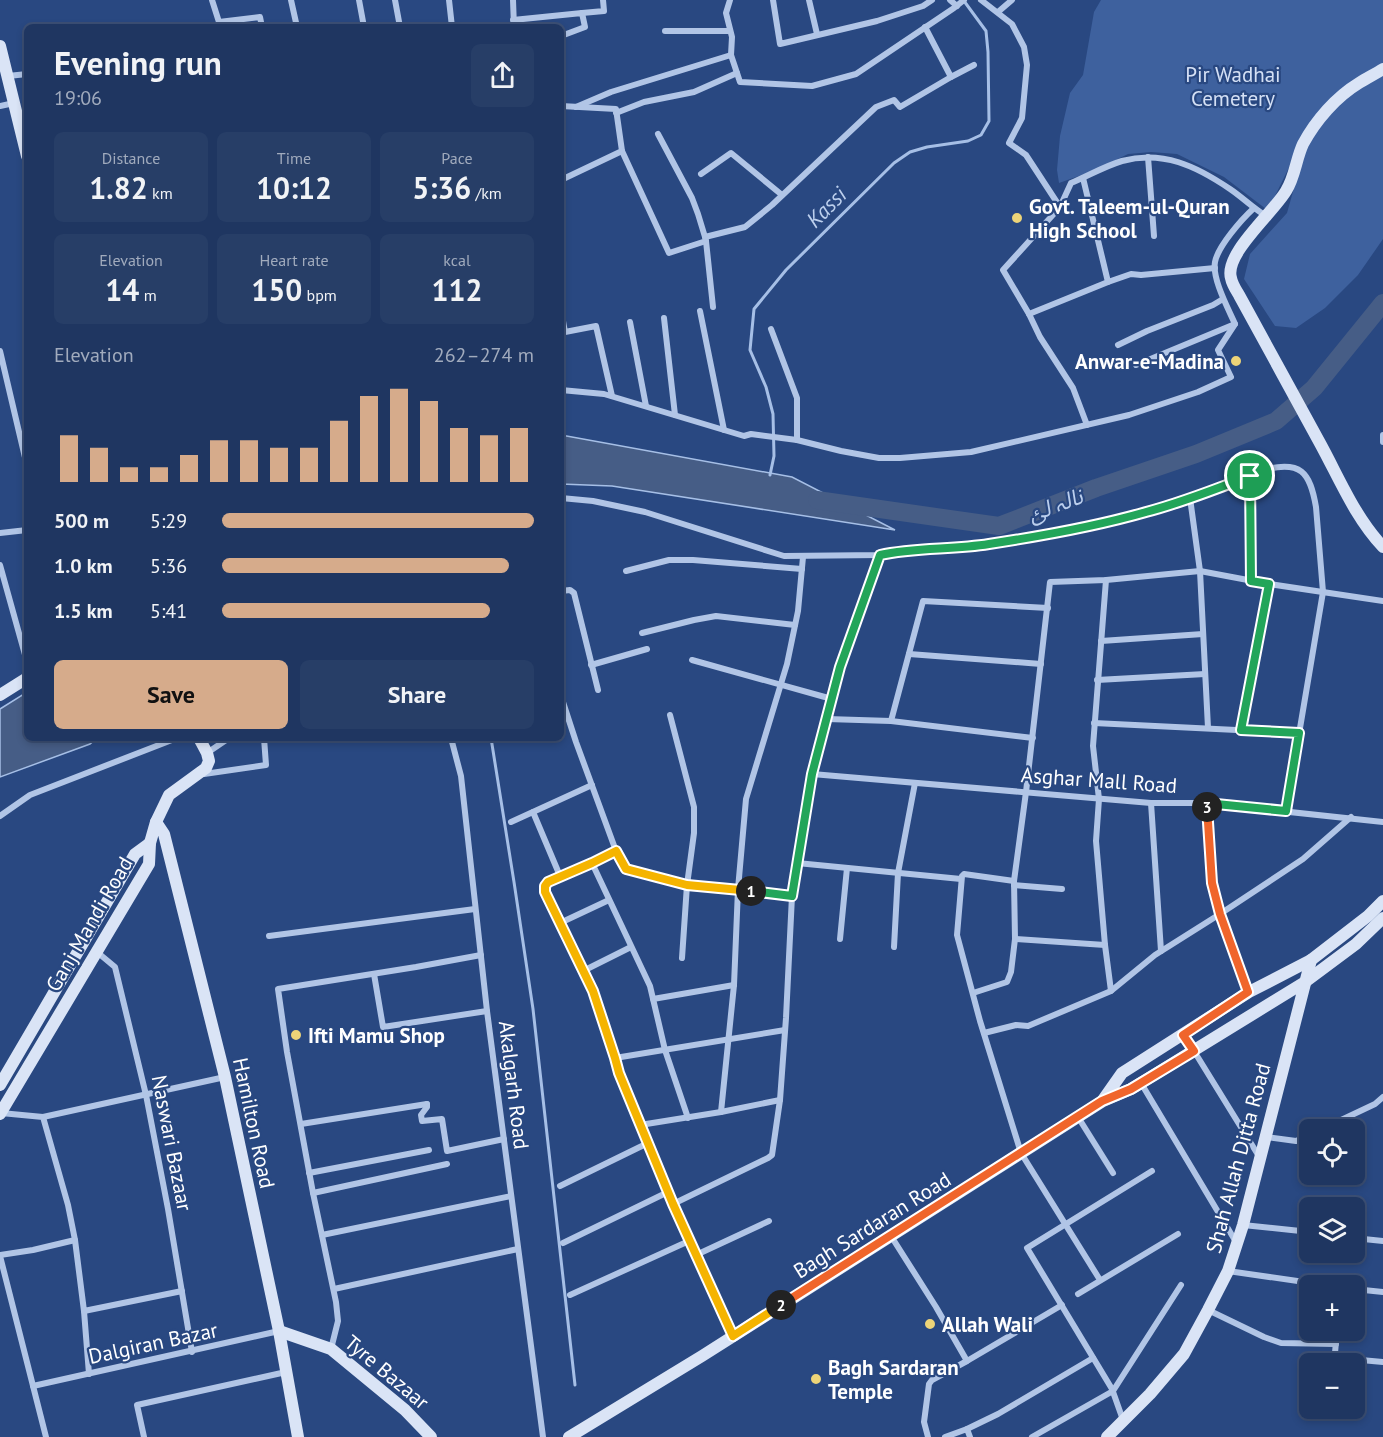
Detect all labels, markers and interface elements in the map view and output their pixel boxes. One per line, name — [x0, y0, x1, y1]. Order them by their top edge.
text: Evening run — [54, 41, 222, 84]
button: share — [471, 44, 534, 107]
park label: Pir Wadhai Cemetery — [1185, 61, 1281, 112]
text: 19:06 — [54, 85, 102, 111]
text: Distance — [102, 148, 160, 168]
text: Time — [277, 148, 311, 168]
text: Pace — [441, 148, 473, 168]
text: 1.82 — [89, 168, 148, 207]
text: 10:12 — [256, 168, 332, 207]
text: 5:36 — [412, 168, 471, 207]
water label: Kassi — [800, 180, 853, 233]
text: km — [148, 183, 173, 203]
text: /km — [471, 183, 502, 203]
place label: Govt. Taleem-ul-Quran High School — [1029, 193, 1230, 244]
marker: Govt. Taleem-ul-Quran High School — [1010, 211, 1024, 225]
text: Elevation — [99, 250, 163, 270]
text: Heart rate — [259, 250, 329, 270]
text: kcal — [443, 250, 471, 270]
text: 14 — [105, 270, 139, 309]
text: 150 — [251, 270, 302, 309]
text: 112 — [431, 270, 483, 309]
text: m — [139, 285, 157, 305]
text: bpm — [302, 285, 337, 305]
text: Elevation — [54, 342, 134, 368]
text: 262–274 m — [434, 342, 534, 368]
place label: Anwar-e-Madina — [1075, 348, 1224, 375]
marker: Anwar-e-Madina — [1229, 354, 1243, 368]
pin — [1224, 450, 1275, 501]
icon: arrive — [1233, 459, 1266, 492]
water label: نالہ لئ — [1024, 481, 1088, 528]
text: 500 m — [54, 508, 109, 534]
text: 5:29 — [150, 508, 187, 534]
text: 1.0 km — [54, 553, 113, 579]
text: 5:36 — [150, 553, 187, 579]
text: 1.5 km — [54, 598, 113, 624]
text: 5:41 — [150, 598, 187, 624]
button: Save — [54, 660, 288, 729]
button: Share — [300, 660, 534, 729]
street label: Asghar Mall Road — [1020, 761, 1178, 799]
pin: 3 — [1192, 792, 1222, 822]
text: 3 — [1202, 797, 1212, 817]
street label: Ganj Mandi Road — [39, 852, 139, 996]
pin: 1 — [736, 876, 766, 906]
text: 1 — [746, 881, 756, 901]
street label: Akalgarh Road — [493, 1019, 535, 1151]
place label: Ifti Mamu Shop — [308, 1022, 445, 1049]
marker: Ifti Mamu Shop — [289, 1028, 303, 1042]
street label: Hamilton Road — [227, 1055, 281, 1191]
street label: Shah Allah Ditta Road — [1200, 1060, 1276, 1256]
street label: Naswari Bazaar — [146, 1073, 198, 1213]
map controls — [1299, 1119, 1365, 1419]
button: locate — [1299, 1119, 1365, 1185]
street label: Bagh Sardaran Road — [788, 1166, 956, 1284]
button: layers — [1299, 1197, 1365, 1263]
button: + — [1299, 1275, 1365, 1341]
pin: 2 — [766, 1290, 796, 1320]
text: 2 — [776, 1295, 786, 1315]
place label: Allah Wali — [942, 1311, 1033, 1338]
street label: Dalgiran Bazar — [86, 1316, 220, 1370]
marker: Allah Wali — [923, 1317, 937, 1331]
street label: Tyre Bazaar — [339, 1329, 435, 1415]
button: − — [1299, 1353, 1365, 1419]
place label: Bagh Sardaran Temple — [828, 1354, 959, 1405]
marker: Bagh Sardaran Temple — [809, 1372, 823, 1386]

